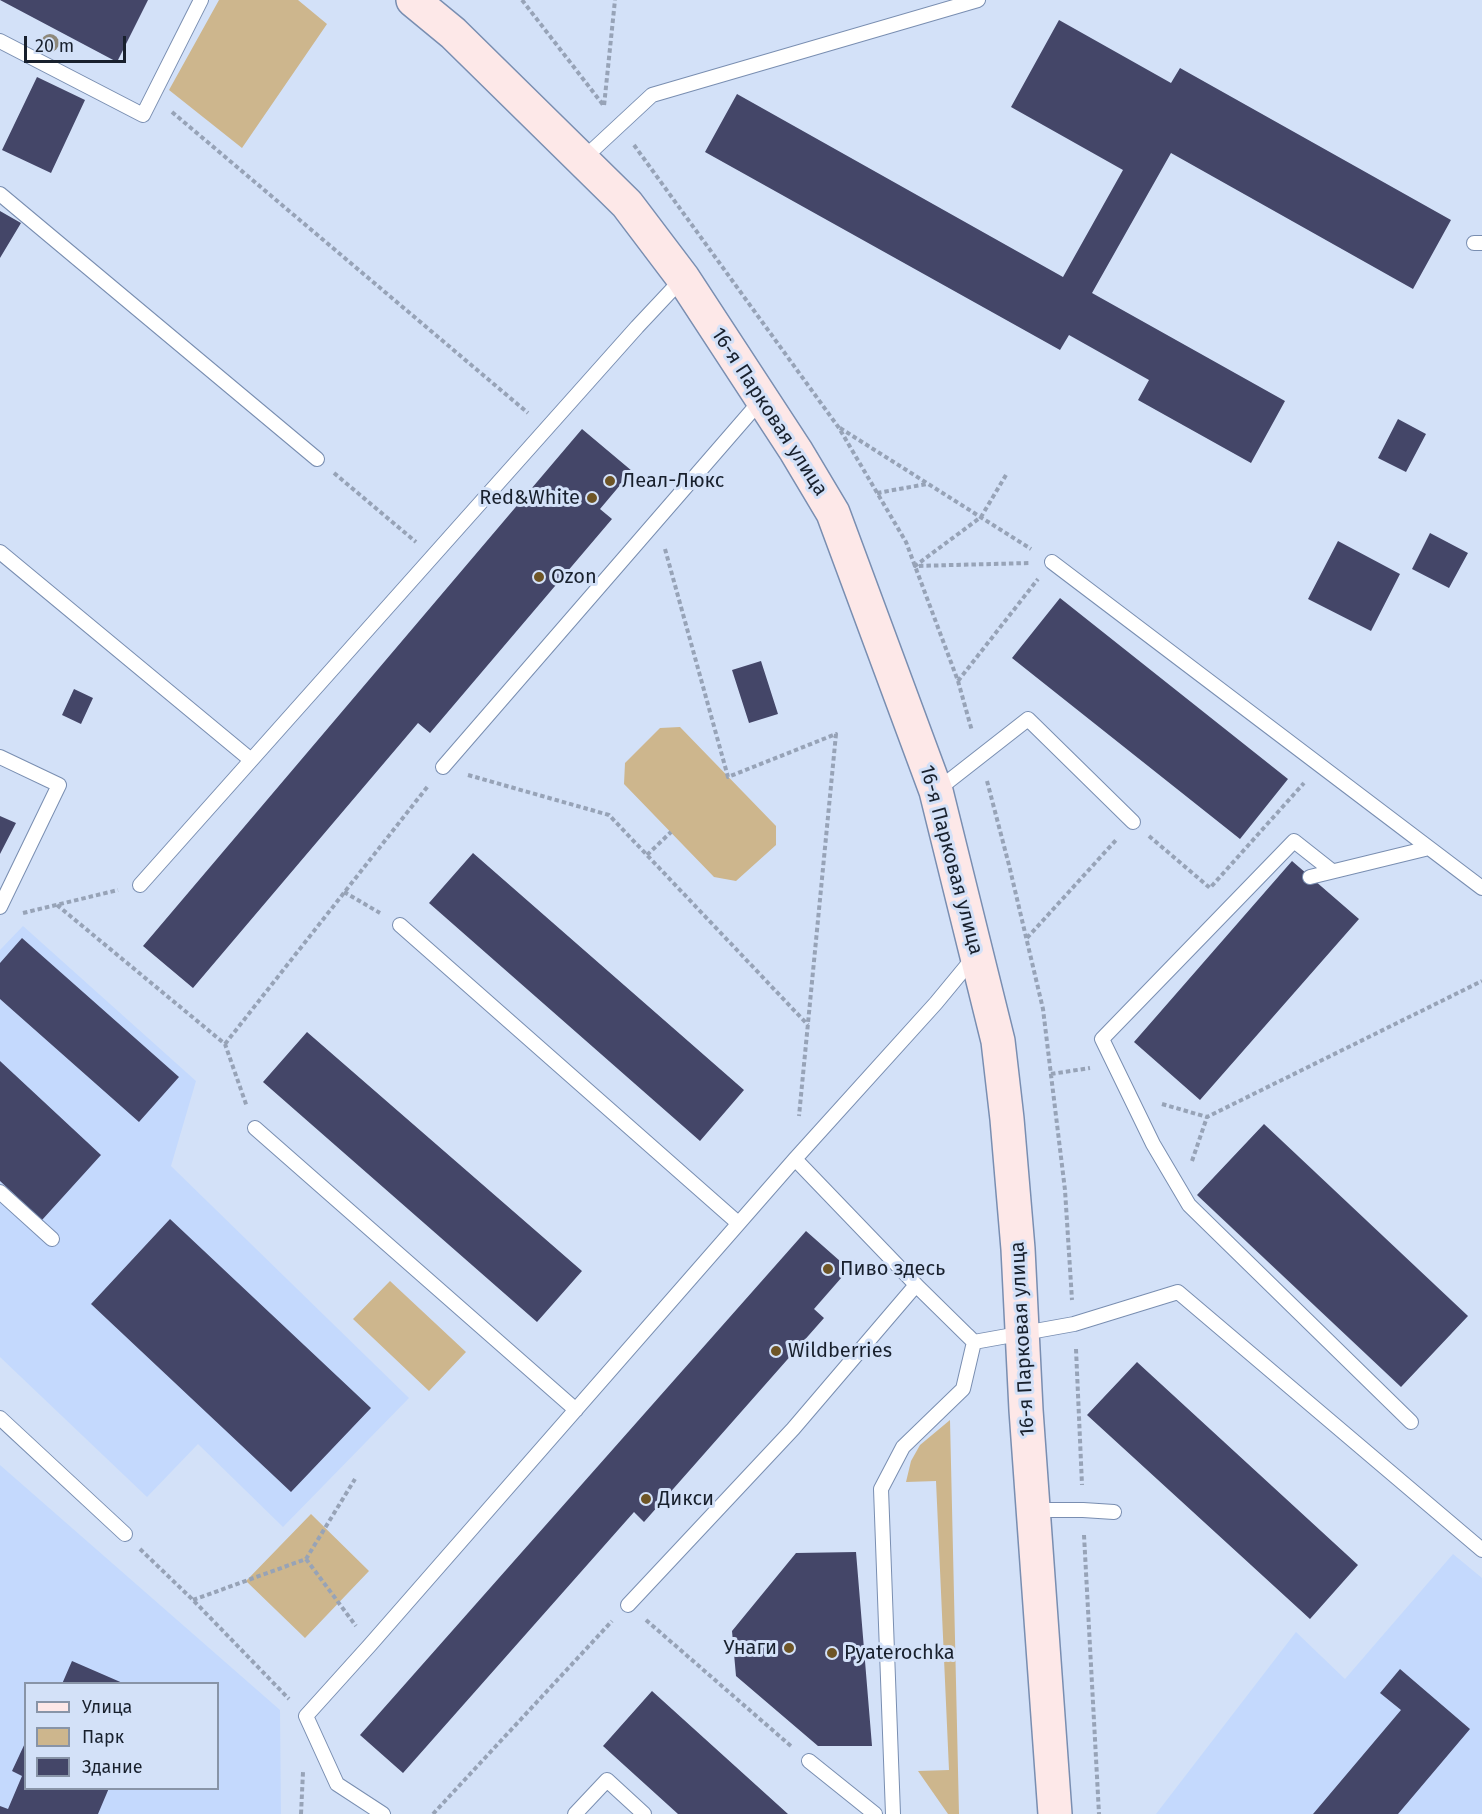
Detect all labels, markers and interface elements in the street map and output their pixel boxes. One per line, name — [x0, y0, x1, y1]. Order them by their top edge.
scale bar — [27, 24, 129, 62]
text: 20 m — [35, 35, 74, 57]
street label: 16-я Парковая улица — [706, 323, 832, 501]
place label: Леал-Люкс — [622, 469, 724, 493]
marker: Леал-Люкс — [603, 474, 617, 488]
place label: Red&White — [479, 486, 580, 510]
marker: Red&White — [585, 491, 599, 505]
place label: Ozon — [551, 565, 597, 589]
marker: Ozon — [532, 570, 546, 584]
street label: 16-я Парковая улица — [914, 762, 988, 958]
street label: 16-я Парковая улица — [1006, 1241, 1040, 1437]
place label: Пиво здесь — [840, 1257, 945, 1281]
marker: Пиво здесь — [821, 1262, 835, 1276]
place label: Wildberries — [788, 1339, 892, 1363]
marker: Wildberries — [769, 1344, 783, 1358]
place label: Дикси — [658, 1487, 714, 1511]
marker: Дикси — [639, 1492, 653, 1506]
place label: Унаги — [723, 1636, 777, 1660]
marker: Унаги — [782, 1641, 796, 1655]
place label: Pyaterochka — [844, 1641, 955, 1665]
marker: Pyaterochka — [825, 1646, 839, 1660]
legend — [24, 1682, 219, 1790]
text: Улица — [82, 1696, 132, 1718]
text: Парк — [82, 1726, 124, 1748]
text: Здание — [82, 1756, 143, 1778]

